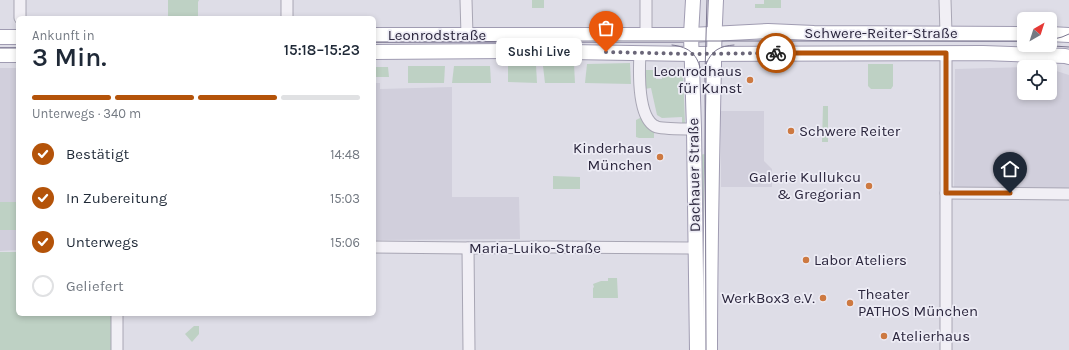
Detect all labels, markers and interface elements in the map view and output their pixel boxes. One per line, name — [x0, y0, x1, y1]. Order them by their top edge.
pin — [589, 11, 623, 52]
north arrow — [1017, 12, 1057, 52]
map controls — [1017, 12, 1057, 100]
icon: bag — [595, 17, 617, 39]
street label: Schwere-Reiter-Straße — [804, 24, 958, 42]
street label: Leonrodstraße — [388, 26, 486, 44]
text: Ankunft in — [32, 28, 95, 43]
courier — [756, 33, 796, 73]
callout: Sushi Live — [496, 38, 582, 66]
text: 15:18–15:23 — [284, 41, 360, 59]
text: 3 Min. — [32, 42, 107, 73]
icon: bike — [765, 42, 787, 64]
text: Sushi Live — [508, 44, 570, 59]
button: locate — [1017, 60, 1057, 100]
place label: Leonrodhaus für Kunst — [653, 62, 742, 97]
marker: Leonrodhaus für Kunst — [745, 75, 755, 85]
text: Unterwegs · 340 m — [32, 106, 141, 121]
street label: Dachauer Straße — [684, 118, 704, 232]
place label: Schwere Reiter — [799, 122, 901, 140]
marker: Schwere Reiter — [786, 126, 796, 136]
place label: Kinderhaus München — [573, 139, 652, 174]
icon: check — [32, 143, 54, 165]
text: Bestätigt — [66, 145, 129, 163]
text: 14:48 — [330, 147, 360, 162]
marker: Kinderhaus München — [655, 152, 665, 162]
pin — [993, 152, 1027, 193]
icon: home — [999, 158, 1021, 180]
place label: Galerie Kullukcu & Gregorian — [749, 168, 861, 203]
marker: Galerie Kullukcu & Gregorian — [864, 181, 874, 191]
icon: check — [32, 187, 54, 209]
text: In Zubereitung — [66, 189, 167, 207]
text: 15:03 — [330, 191, 360, 206]
icon: check — [32, 231, 54, 253]
text: Unterwegs — [66, 233, 139, 251]
text: 15:06 — [330, 235, 360, 250]
street label: Maria-Luiko-Straße — [469, 239, 601, 257]
place label: Labor Ateliers — [814, 251, 907, 269]
marker: Labor Ateliers — [801, 255, 811, 265]
text: Geliefert — [66, 277, 124, 295]
place label: Theater PATHOS München — [858, 285, 978, 320]
place label: WerkBox3 e.V. — [721, 289, 815, 307]
marker: WerkBox3 e.V. — [818, 293, 828, 303]
marker: Theater PATHOS München — [845, 298, 855, 308]
place label: Atelierhaus — [892, 327, 970, 345]
marker: Atelierhaus — [879, 331, 889, 341]

